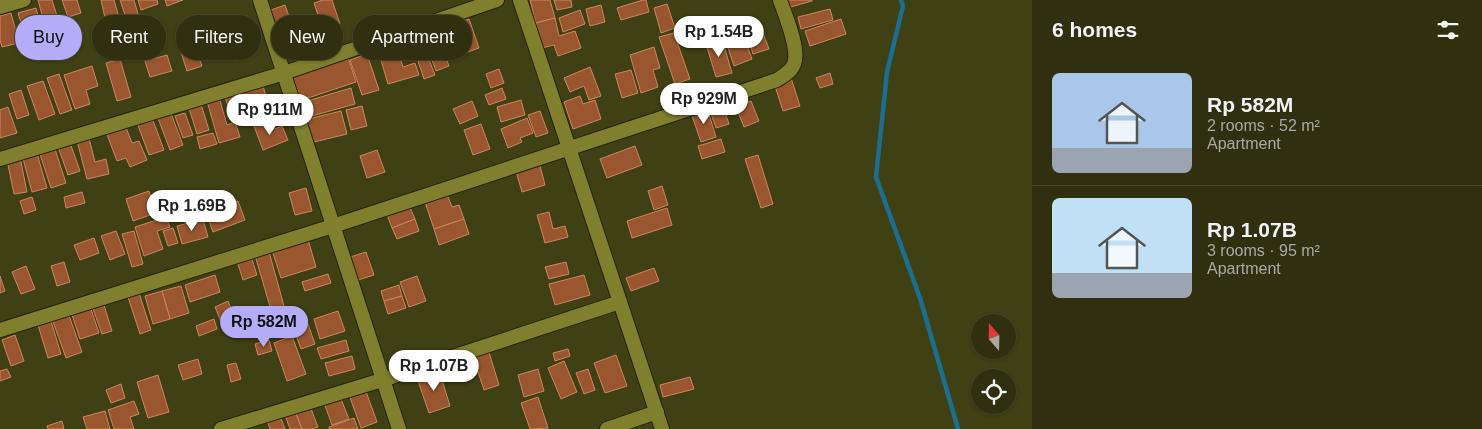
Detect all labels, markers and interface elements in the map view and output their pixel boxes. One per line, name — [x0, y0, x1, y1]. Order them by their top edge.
chip: Buy — [15, 15, 82, 60]
chip: Rent — [92, 15, 166, 60]
chip: Filters — [176, 15, 261, 60]
chip: New — [271, 15, 343, 60]
chip: Apartment — [353, 15, 472, 60]
pin: Rp 1.54B — [667, 15, 771, 58]
icon: filters — [1434, 16, 1462, 44]
text: 6 homes — [1052, 18, 1137, 41]
text: Rp 1.54B — [685, 23, 753, 40]
pin: Rp 929M — [658, 82, 750, 125]
text: Rp 929M — [671, 90, 737, 107]
icon: home — [1092, 93, 1152, 153]
text: Rp 582M — [1207, 93, 1293, 116]
pin: Rp 911M — [224, 94, 316, 136]
text: Rp 911M — [238, 101, 302, 118]
text: 2 rooms · 52 m² — [1207, 117, 1320, 134]
text: Apartment — [1207, 135, 1281, 152]
pin: Rp 1.69B — [140, 190, 244, 232]
text: Rp 1.69B — [158, 197, 226, 214]
icon: home — [1092, 218, 1152, 278]
text: Rp 1.07B — [1207, 218, 1297, 241]
text: 3 rooms · 95 m² — [1207, 242, 1320, 259]
text: Apartment — [1207, 260, 1281, 277]
pin: Rp 582M — [218, 306, 310, 348]
text: Rp 582M — [231, 313, 297, 330]
north arrow — [971, 314, 1016, 359]
map controls — [971, 314, 1016, 414]
pin: Rp 1.07B — [382, 350, 486, 392]
text: Rp 1.07B — [400, 357, 468, 374]
button: locate — [971, 369, 1016, 414]

